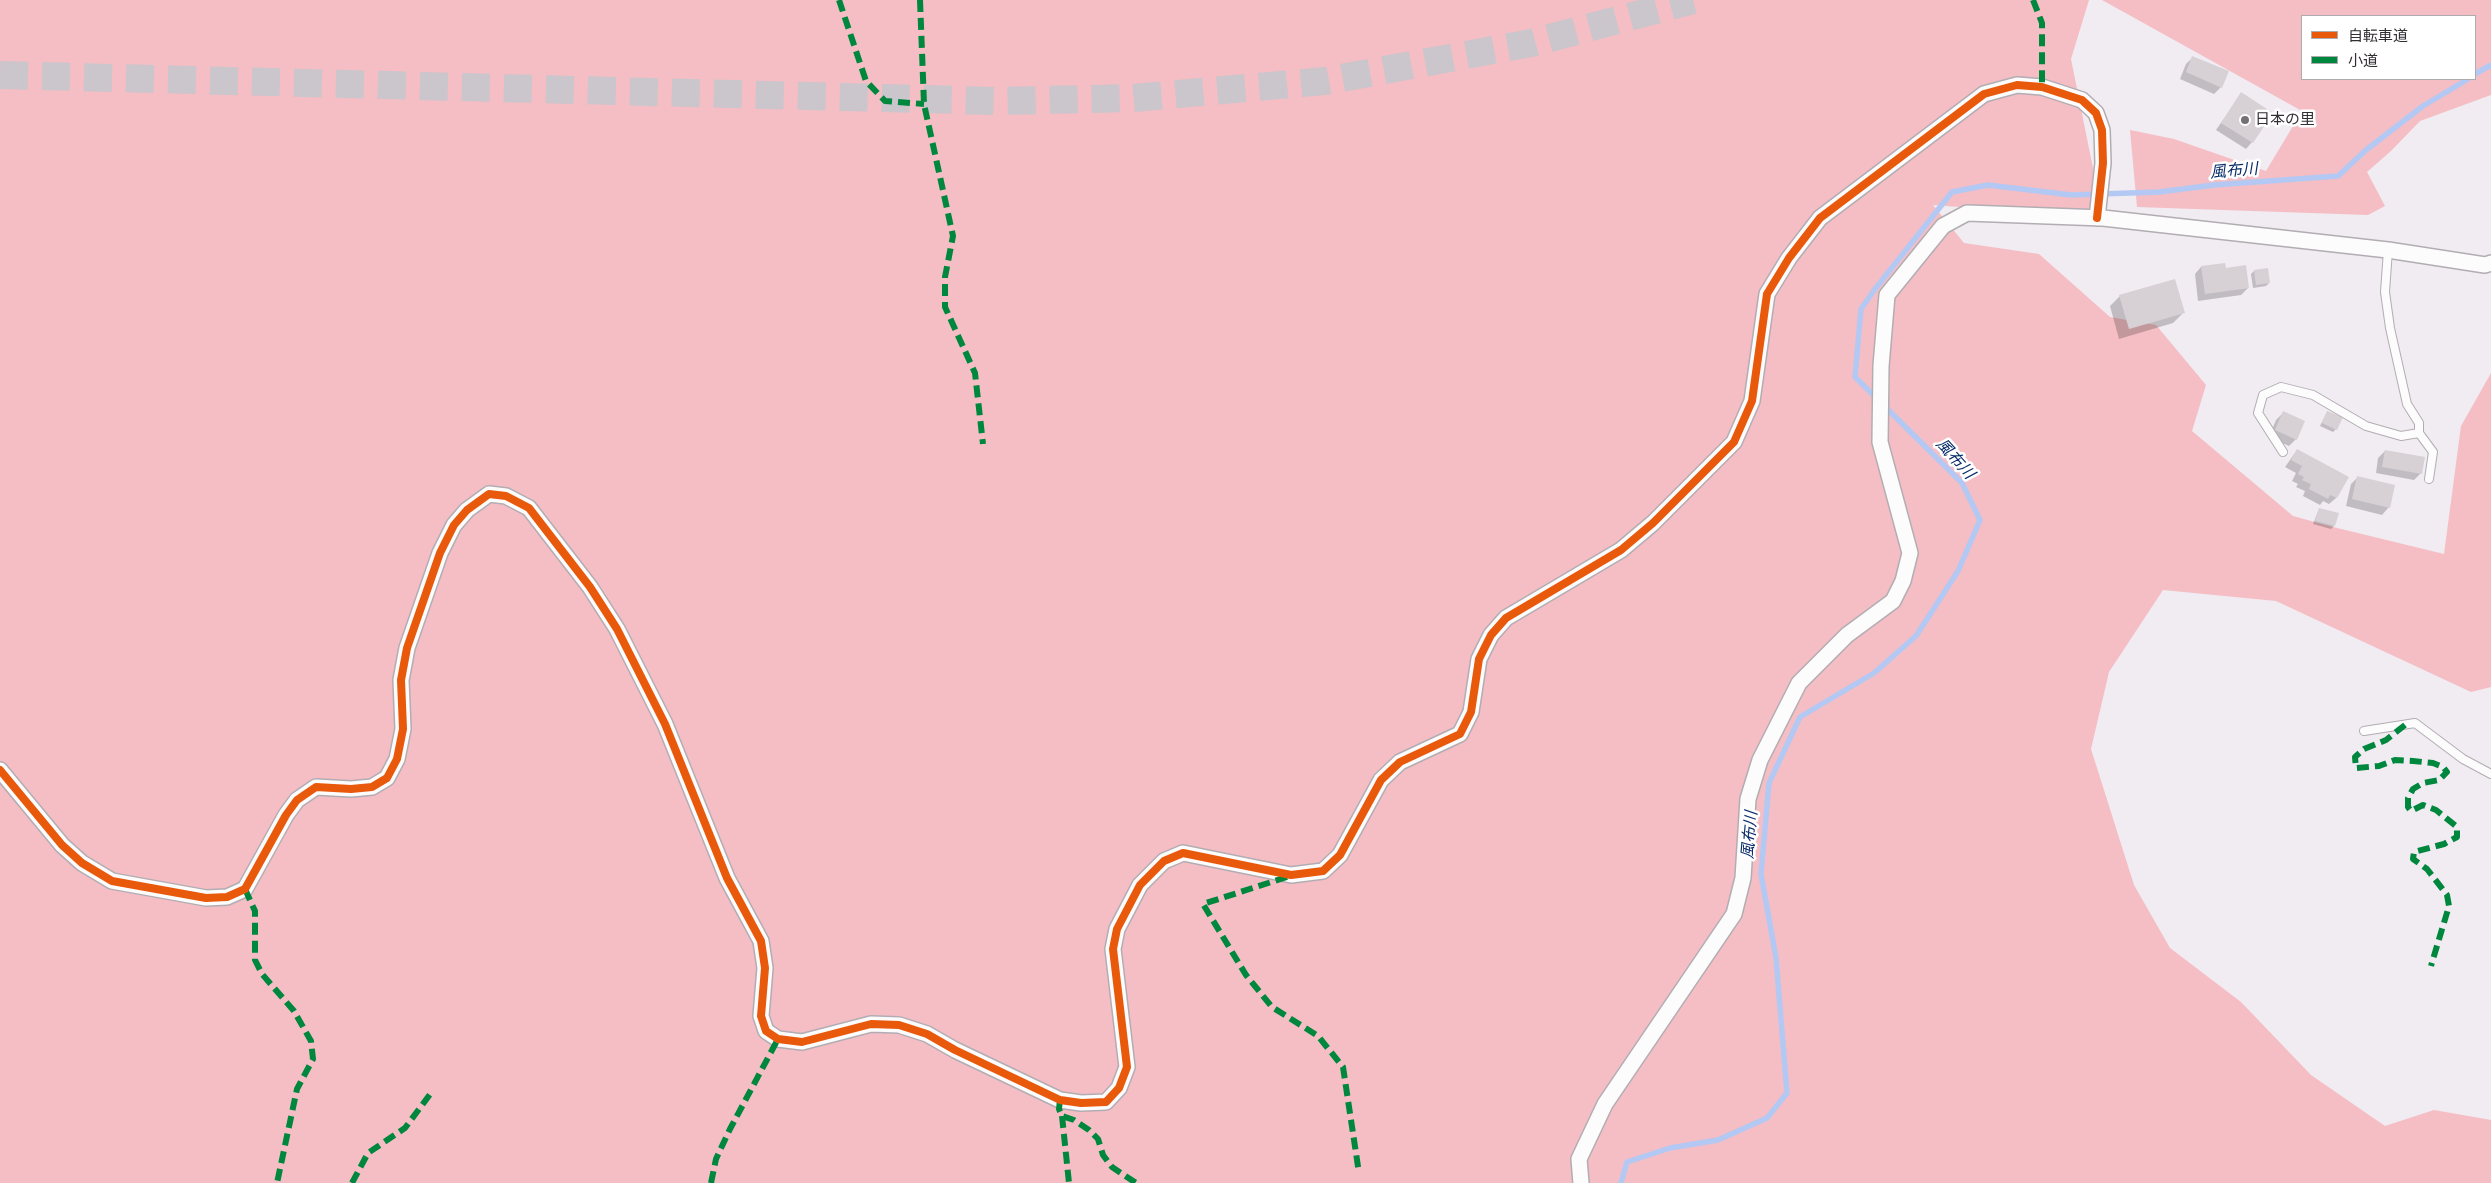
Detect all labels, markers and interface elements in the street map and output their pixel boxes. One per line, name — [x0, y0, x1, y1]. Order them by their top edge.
legend — [2301, 15, 2476, 80]
text: 自転車道 — [2348, 26, 2408, 45]
text: 小道 — [2348, 51, 2378, 70]
place label: 日本の里 — [2255, 111, 2315, 129]
marker: 日本の里 — [2239, 114, 2251, 126]
water label: 風布川 — [2209, 159, 2259, 183]
water label: 風布川 — [1932, 435, 1978, 483]
water label: 風布川 — [1738, 810, 1762, 860]

